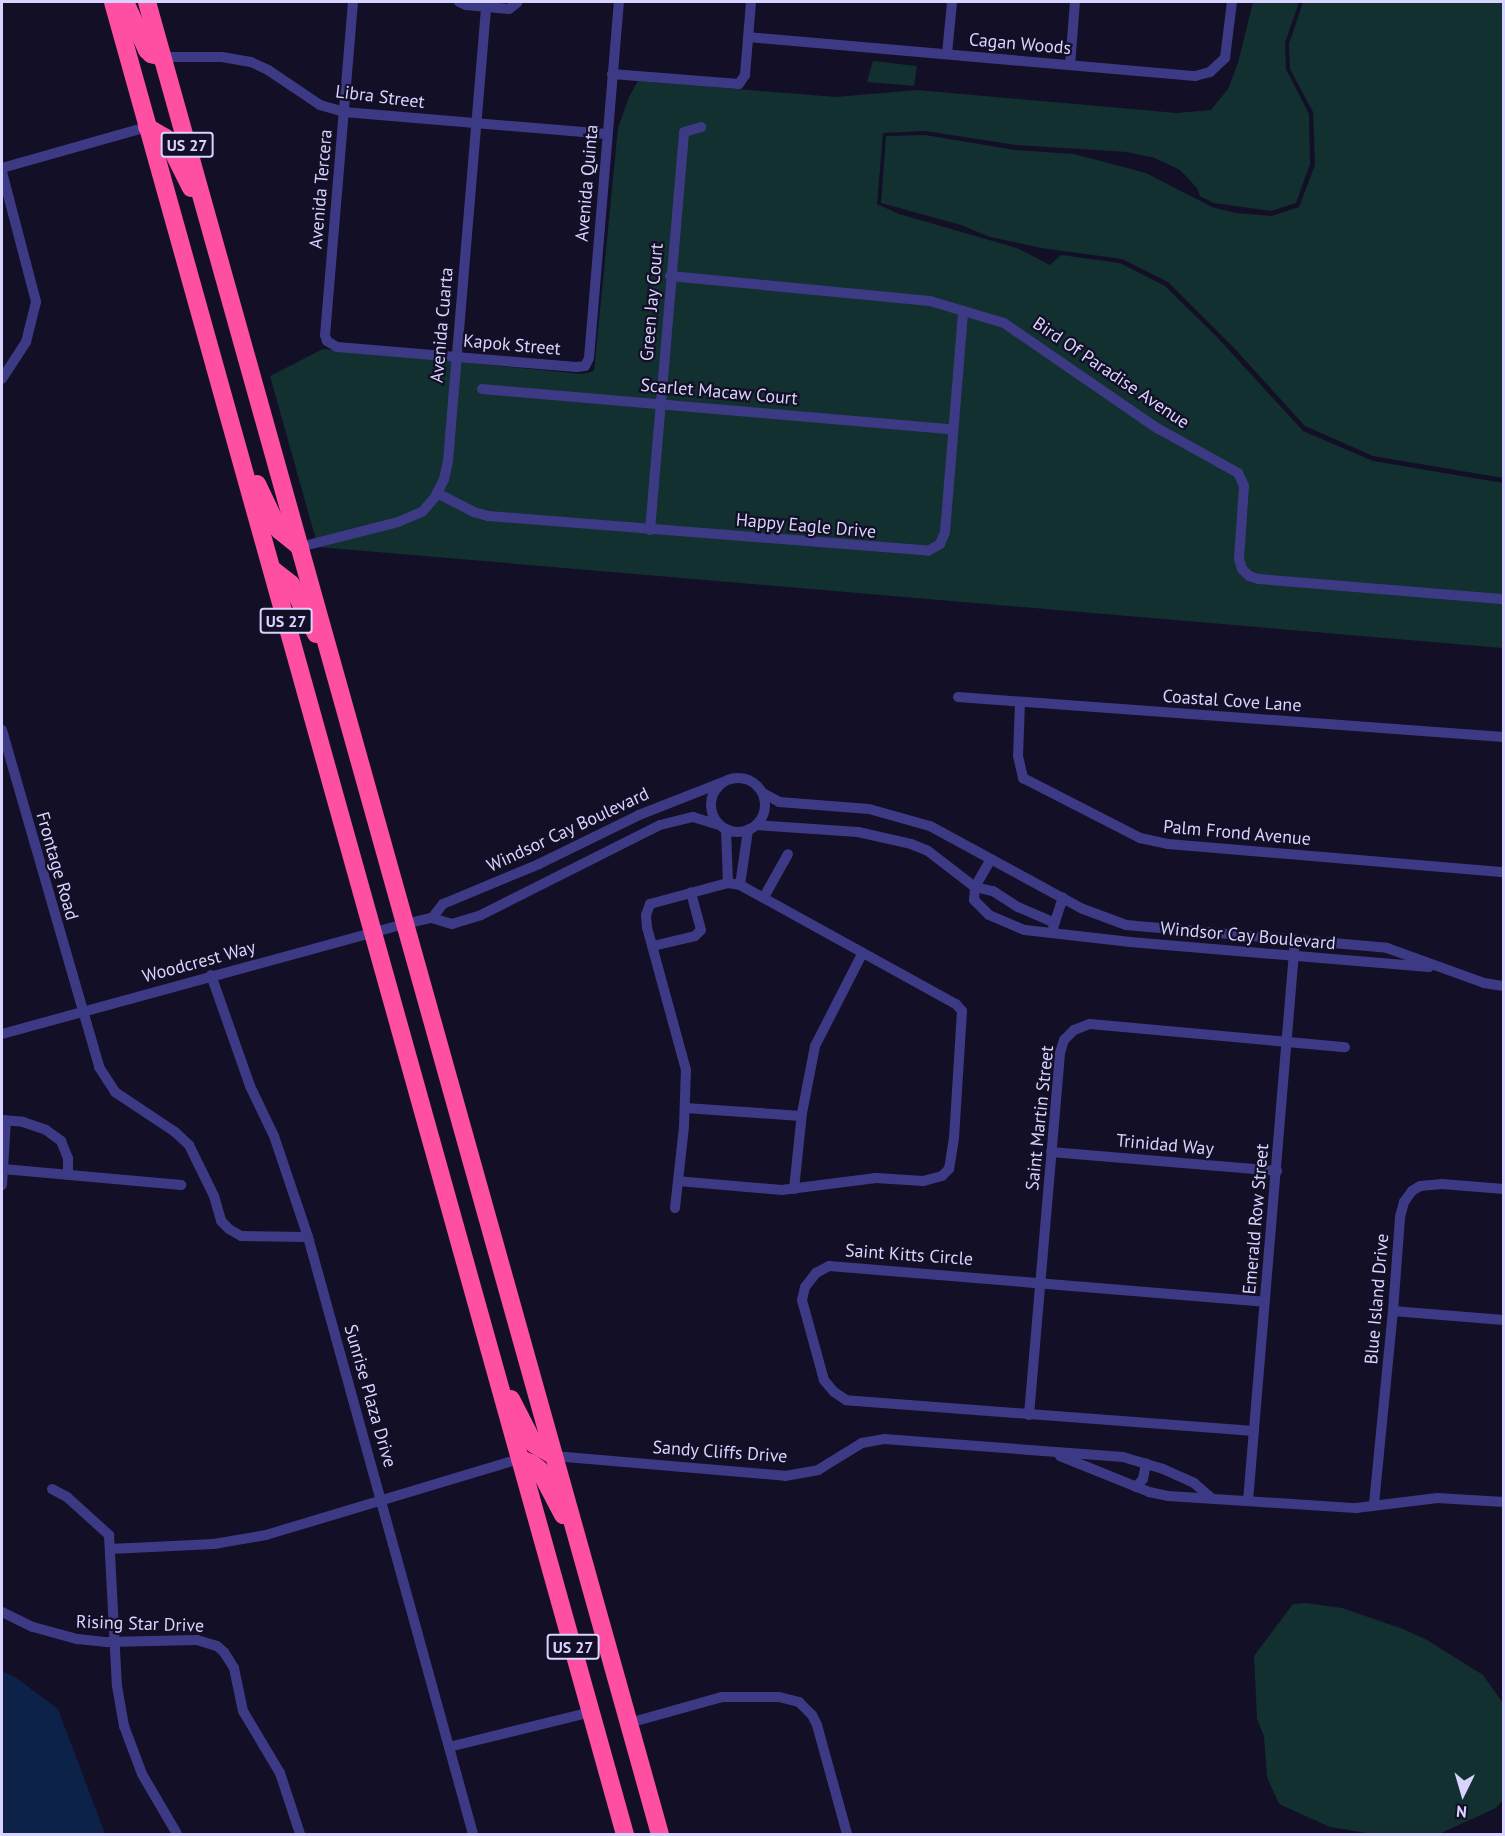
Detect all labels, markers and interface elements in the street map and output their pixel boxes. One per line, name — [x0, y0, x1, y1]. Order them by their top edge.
street label: Cagan Woods — [968, 29, 1072, 59]
street label: Libra Street — [334, 81, 426, 113]
street label: Avenida Quinta — [571, 124, 603, 242]
street label: Avenida Tercera — [305, 128, 337, 250]
road number: US 27 — [160, 132, 214, 158]
street label: Green Jay Court — [636, 242, 668, 362]
street label: Avenida Cuarta — [426, 266, 458, 384]
street label: Bird Of Paradise Avenue — [1028, 312, 1194, 434]
street label: Kapok Street — [462, 330, 562, 360]
street label: Scarlet Macaw Court — [639, 374, 799, 410]
street label: Happy Eagle Drive — [735, 509, 877, 543]
road number: US 27 — [259, 608, 313, 634]
street label: Coastal Cove Lane — [1162, 685, 1302, 717]
street label: Windsor Cay Boulevard — [483, 783, 653, 877]
street label: Frontage Road — [31, 809, 83, 923]
street label: Palm Frond Avenue — [1162, 816, 1312, 850]
street label: Windsor Cay Boulevard — [1159, 918, 1337, 954]
street label: Woodcrest Way — [140, 936, 258, 988]
street label: Saint Martin Street — [1022, 1045, 1058, 1191]
street label: Trinidad Way — [1115, 1130, 1215, 1160]
street label: Emerald Row Street — [1239, 1143, 1273, 1295]
street label: Blue Island Drive — [1361, 1233, 1393, 1365]
street label: Saint Kitts Circle — [844, 1240, 974, 1270]
street label: Sunrise Plaza Drive — [339, 1322, 401, 1470]
street label: Sandy Cliffs Drive — [652, 1436, 788, 1468]
street label: Rising Star Drive — [76, 1611, 204, 1637]
road number: US 27 — [546, 1634, 600, 1660]
north arrow — [1433, 1764, 1493, 1824]
text: N — [1455, 1802, 1468, 1822]

